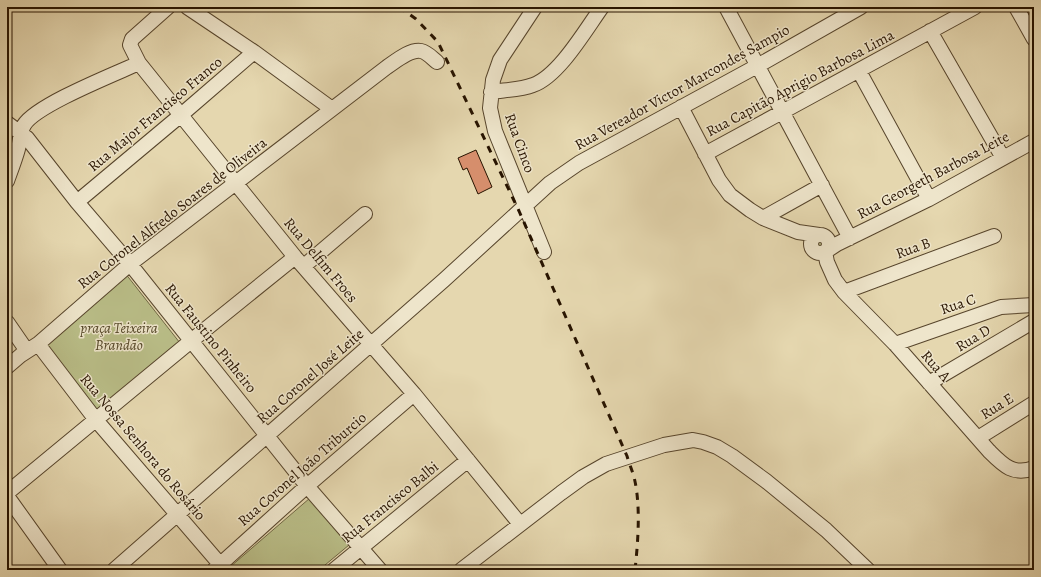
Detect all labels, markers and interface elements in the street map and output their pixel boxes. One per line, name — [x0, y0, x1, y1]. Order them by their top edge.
street label: Rua Vereador Victor Marcondes Sampio — [571, 19, 793, 155]
street label: Rua Capitão Aprigio Barbosa Lima — [702, 25, 898, 141]
street label: Rua Major Francisco Franco — [84, 52, 226, 176]
street label: Rua Cinco — [500, 110, 540, 176]
street label: Rua Georgeth Barbosa Leite — [853, 126, 1013, 224]
street label: Rua Coronel Alfredo Soares de Oliveira — [73, 133, 271, 293]
street label: Rua Delfim Froes — [280, 213, 362, 307]
street label: Rua B — [893, 232, 933, 264]
street label: Rua Faustino Pinheiro — [161, 279, 261, 397]
street label: Rua C — [938, 289, 978, 319]
park label: praça Teixeira Brandão — [79, 318, 158, 355]
street label: Rua D — [952, 320, 994, 356]
street label: Rua Coronel José Leite — [252, 324, 368, 428]
street label: Rua A — [917, 346, 955, 386]
street label: Rua Nossa Senhora do Rosário — [76, 370, 210, 524]
street label: Rua E — [977, 388, 1017, 424]
street label: Rua Coronel João Triburcio — [233, 408, 371, 530]
street label: Rua Francisco Balbi — [337, 457, 443, 547]

